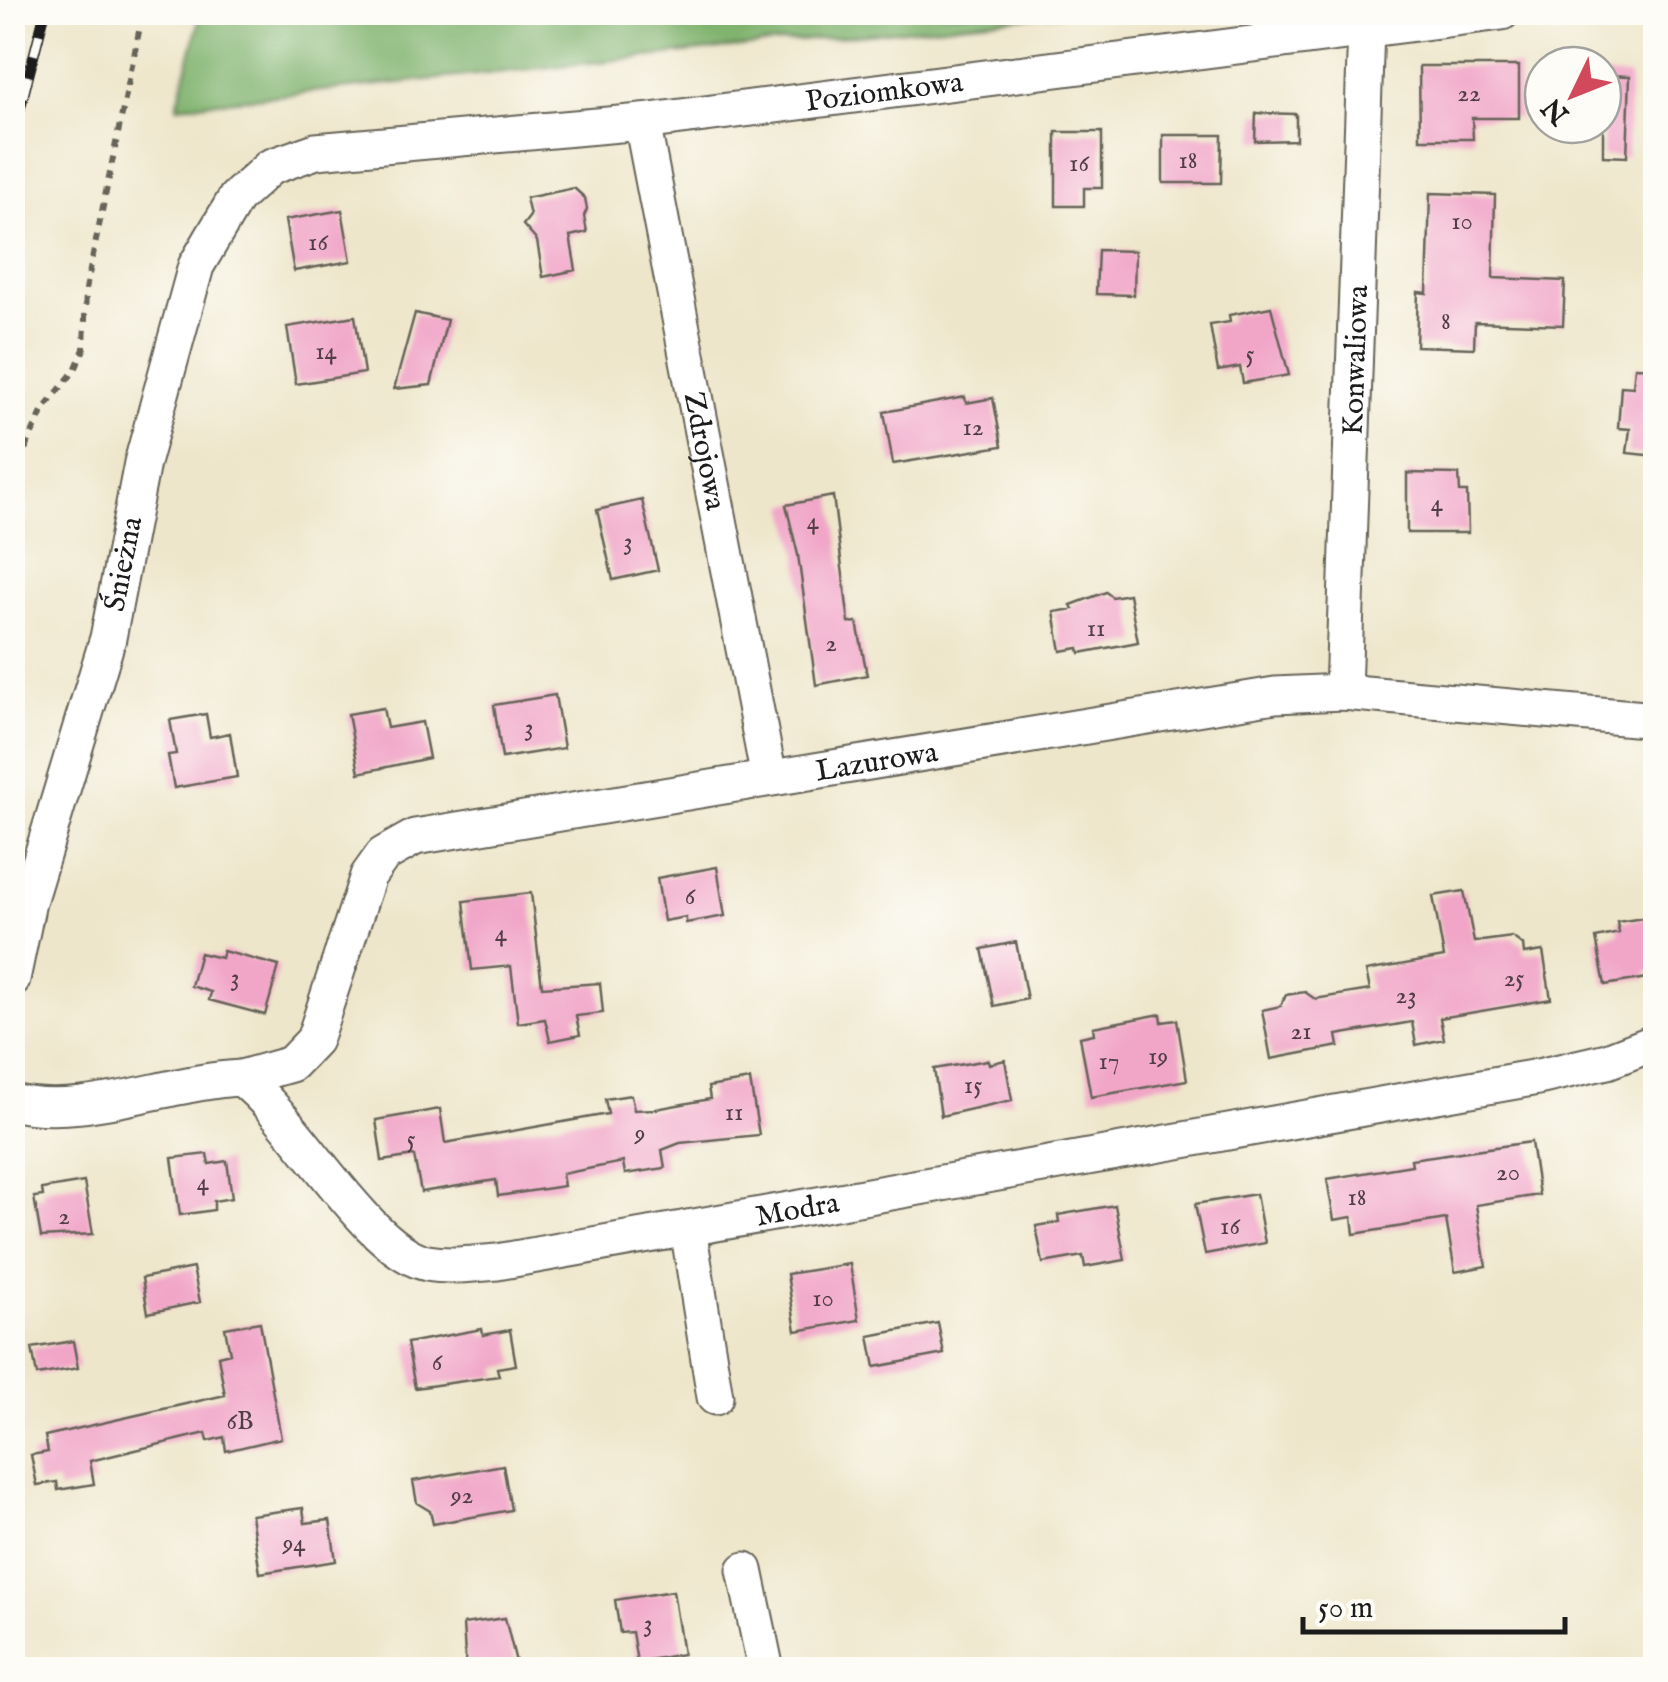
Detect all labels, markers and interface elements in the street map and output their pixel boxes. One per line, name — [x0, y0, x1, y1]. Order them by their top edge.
north arrow — [1523, 45, 1623, 145]
street label: Poziomkowa — [803, 64, 965, 122]
house number: 22 — [1457, 78, 1481, 110]
text: N — [1535, 90, 1578, 132]
house number: 18 — [1178, 145, 1198, 177]
house number: 16 — [1069, 148, 1089, 180]
house number: 10 — [1451, 206, 1473, 238]
house number: 16 — [308, 227, 328, 259]
street label: Konwaliowa — [1335, 284, 1378, 436]
house number: 8 — [1441, 306, 1451, 338]
house number: 14 — [315, 336, 338, 368]
house number: 5 — [1245, 339, 1255, 371]
street label: Zdrojowa — [674, 389, 734, 514]
house number: 12 — [962, 412, 984, 444]
house number: 4 — [1431, 488, 1444, 520]
house number: 4 — [807, 506, 820, 538]
street label: Śnieżna — [97, 514, 152, 615]
house number: 3 — [623, 526, 633, 558]
house number: 11 — [1087, 613, 1105, 645]
house number: 2 — [825, 628, 837, 660]
house number: 3 — [524, 712, 534, 744]
street label: Lazurowa — [813, 734, 941, 792]
house number: 6 — [685, 881, 696, 913]
house number: 4 — [495, 918, 508, 950]
house number: 3 — [230, 962, 240, 994]
house number: 25 — [1504, 963, 1524, 995]
house number: 23 — [1395, 980, 1417, 1012]
house number: 21 — [1290, 1016, 1312, 1048]
house number: 19 — [1148, 1041, 1168, 1073]
house number: 17 — [1098, 1046, 1120, 1078]
house number: 15 — [964, 1070, 982, 1102]
house number: 11 — [725, 1097, 743, 1129]
house number: 9 — [634, 1118, 645, 1150]
house number: 5 — [406, 1124, 416, 1156]
house number: 20 — [1496, 1157, 1520, 1189]
house number: 4 — [197, 1167, 210, 1199]
house number: 18 — [1347, 1182, 1367, 1214]
street label: Modra — [753, 1185, 842, 1237]
house number: 2 — [58, 1201, 70, 1233]
house number: 16 — [1220, 1211, 1240, 1243]
house number: 10 — [812, 1283, 834, 1315]
house number: 6 — [432, 1347, 443, 1379]
house number: 6B — [226, 1406, 254, 1438]
house number: 92 — [450, 1480, 473, 1512]
house number: 94 — [281, 1528, 306, 1560]
scale bar — [1303, 1572, 1566, 1634]
text: 50 m — [1318, 1590, 1373, 1628]
house number: 3 — [643, 1608, 653, 1640]

